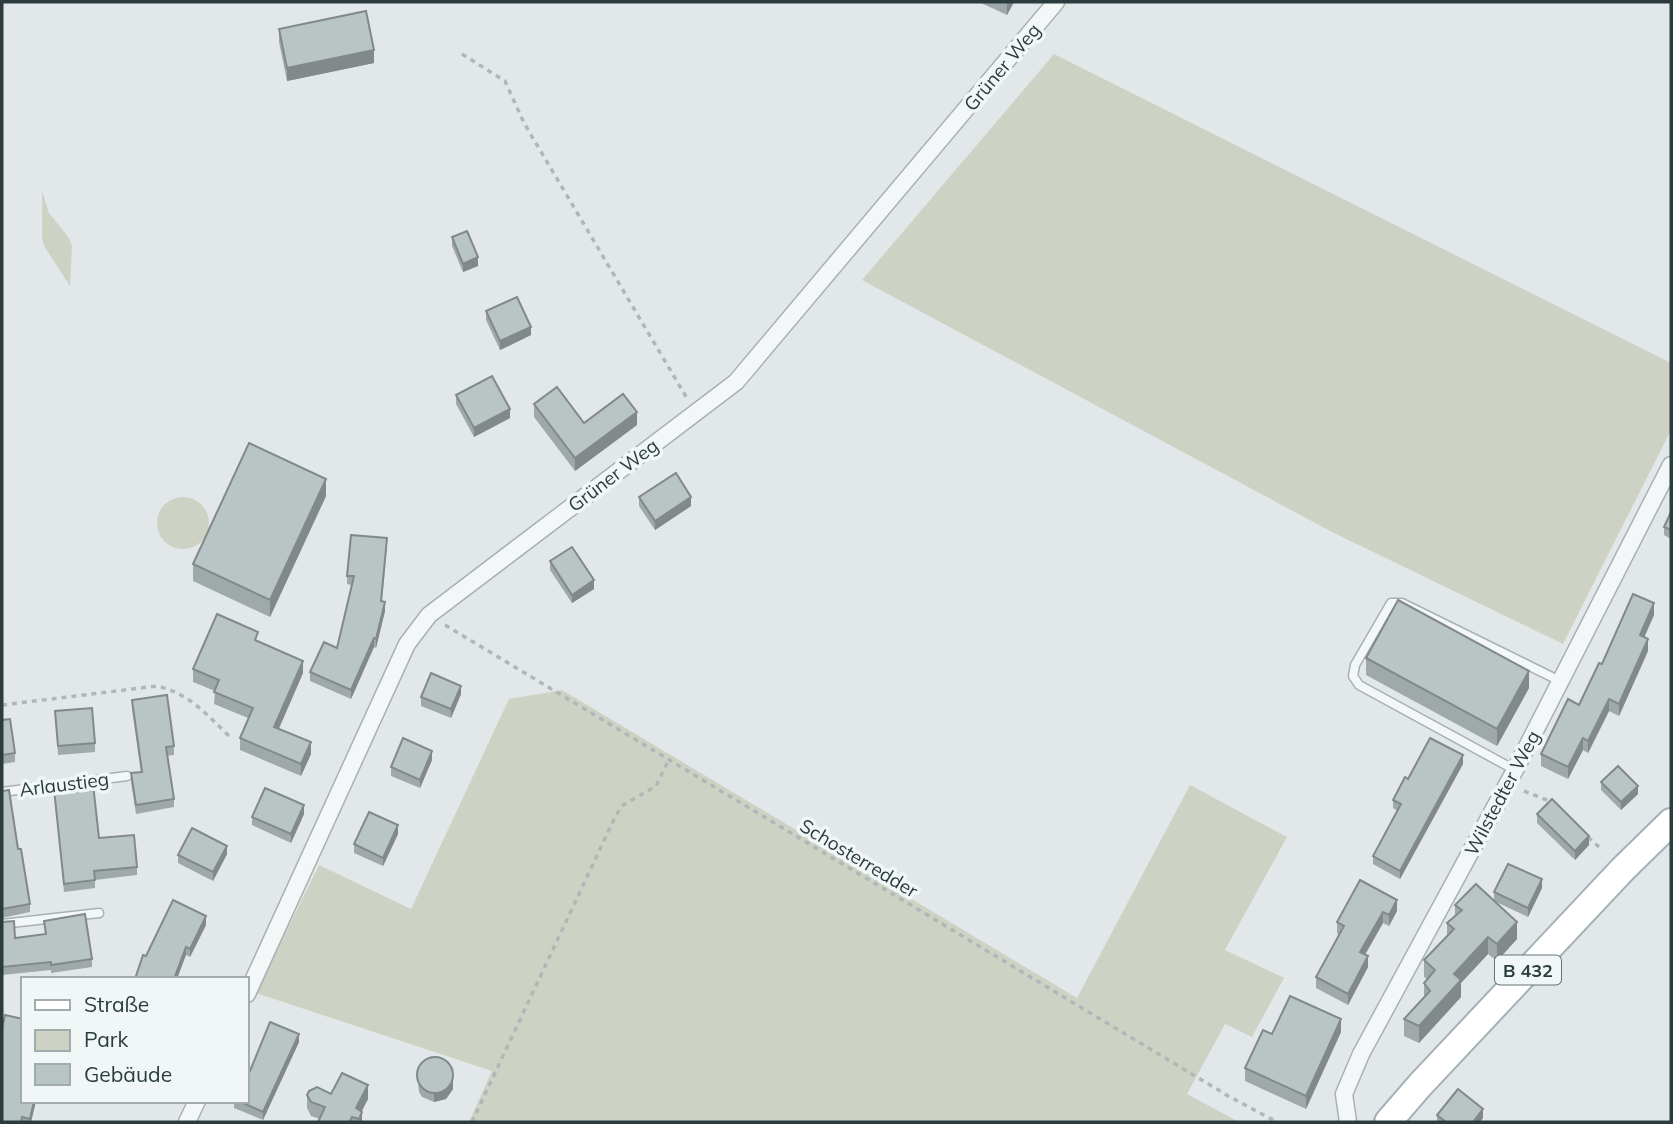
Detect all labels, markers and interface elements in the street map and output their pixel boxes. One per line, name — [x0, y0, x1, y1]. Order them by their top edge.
street label: Grüner Weg — [958, 18, 1046, 116]
street label: Grüner Weg — [563, 433, 663, 517]
street label: Wilstedter Weg — [1459, 726, 1545, 860]
street label: Arlaustieg — [18, 767, 110, 801]
street label: Schosterredder — [796, 813, 922, 903]
road number: B 432 — [1495, 956, 1561, 985]
legend — [21, 977, 248, 1103]
text: Straße — [84, 991, 149, 1017]
text: Park — [84, 1026, 128, 1052]
text: Gebäude — [84, 1061, 172, 1087]

